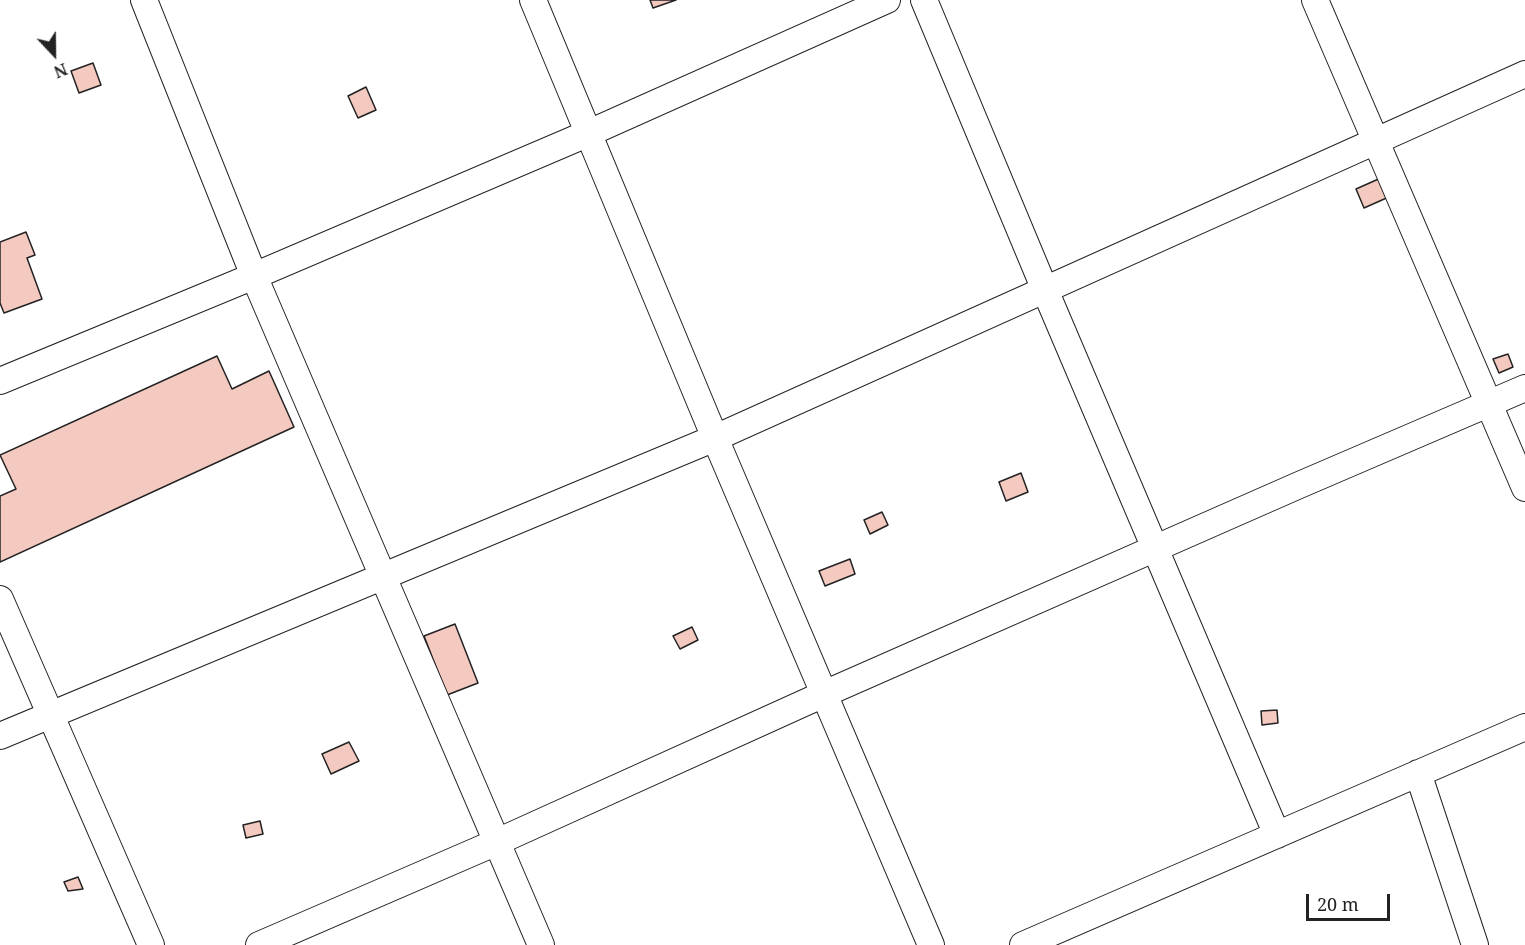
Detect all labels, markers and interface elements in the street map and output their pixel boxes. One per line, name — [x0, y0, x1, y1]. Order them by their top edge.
north arrow — [24, 24, 84, 84]
text: N — [51, 58, 71, 83]
scale bar — [1309, 882, 1393, 920]
text: 20 m — [1317, 892, 1359, 916]

